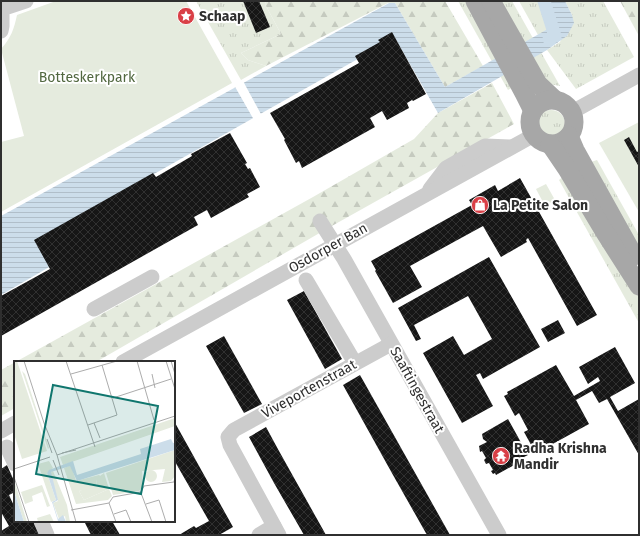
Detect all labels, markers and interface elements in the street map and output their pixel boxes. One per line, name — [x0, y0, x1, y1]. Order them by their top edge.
place icon: Schaap — [176, 6, 196, 26]
place label: Schaap — [199, 8, 245, 25]
park label: Botteskerkpark — [39, 69, 136, 86]
shop icon: La Petite Salon — [470, 195, 490, 215]
place label: La Petite Salon — [493, 197, 588, 214]
street label: Osdorper Ban — [286, 219, 370, 277]
street label: Saaftingestraat — [386, 344, 448, 437]
street label: Viveportenstraat — [259, 356, 360, 422]
inset map — [14, 361, 175, 522]
place label: Radha Krishna Mandir — [514, 440, 607, 473]
temple icon: Radha Krishna Mandir — [491, 446, 511, 466]

